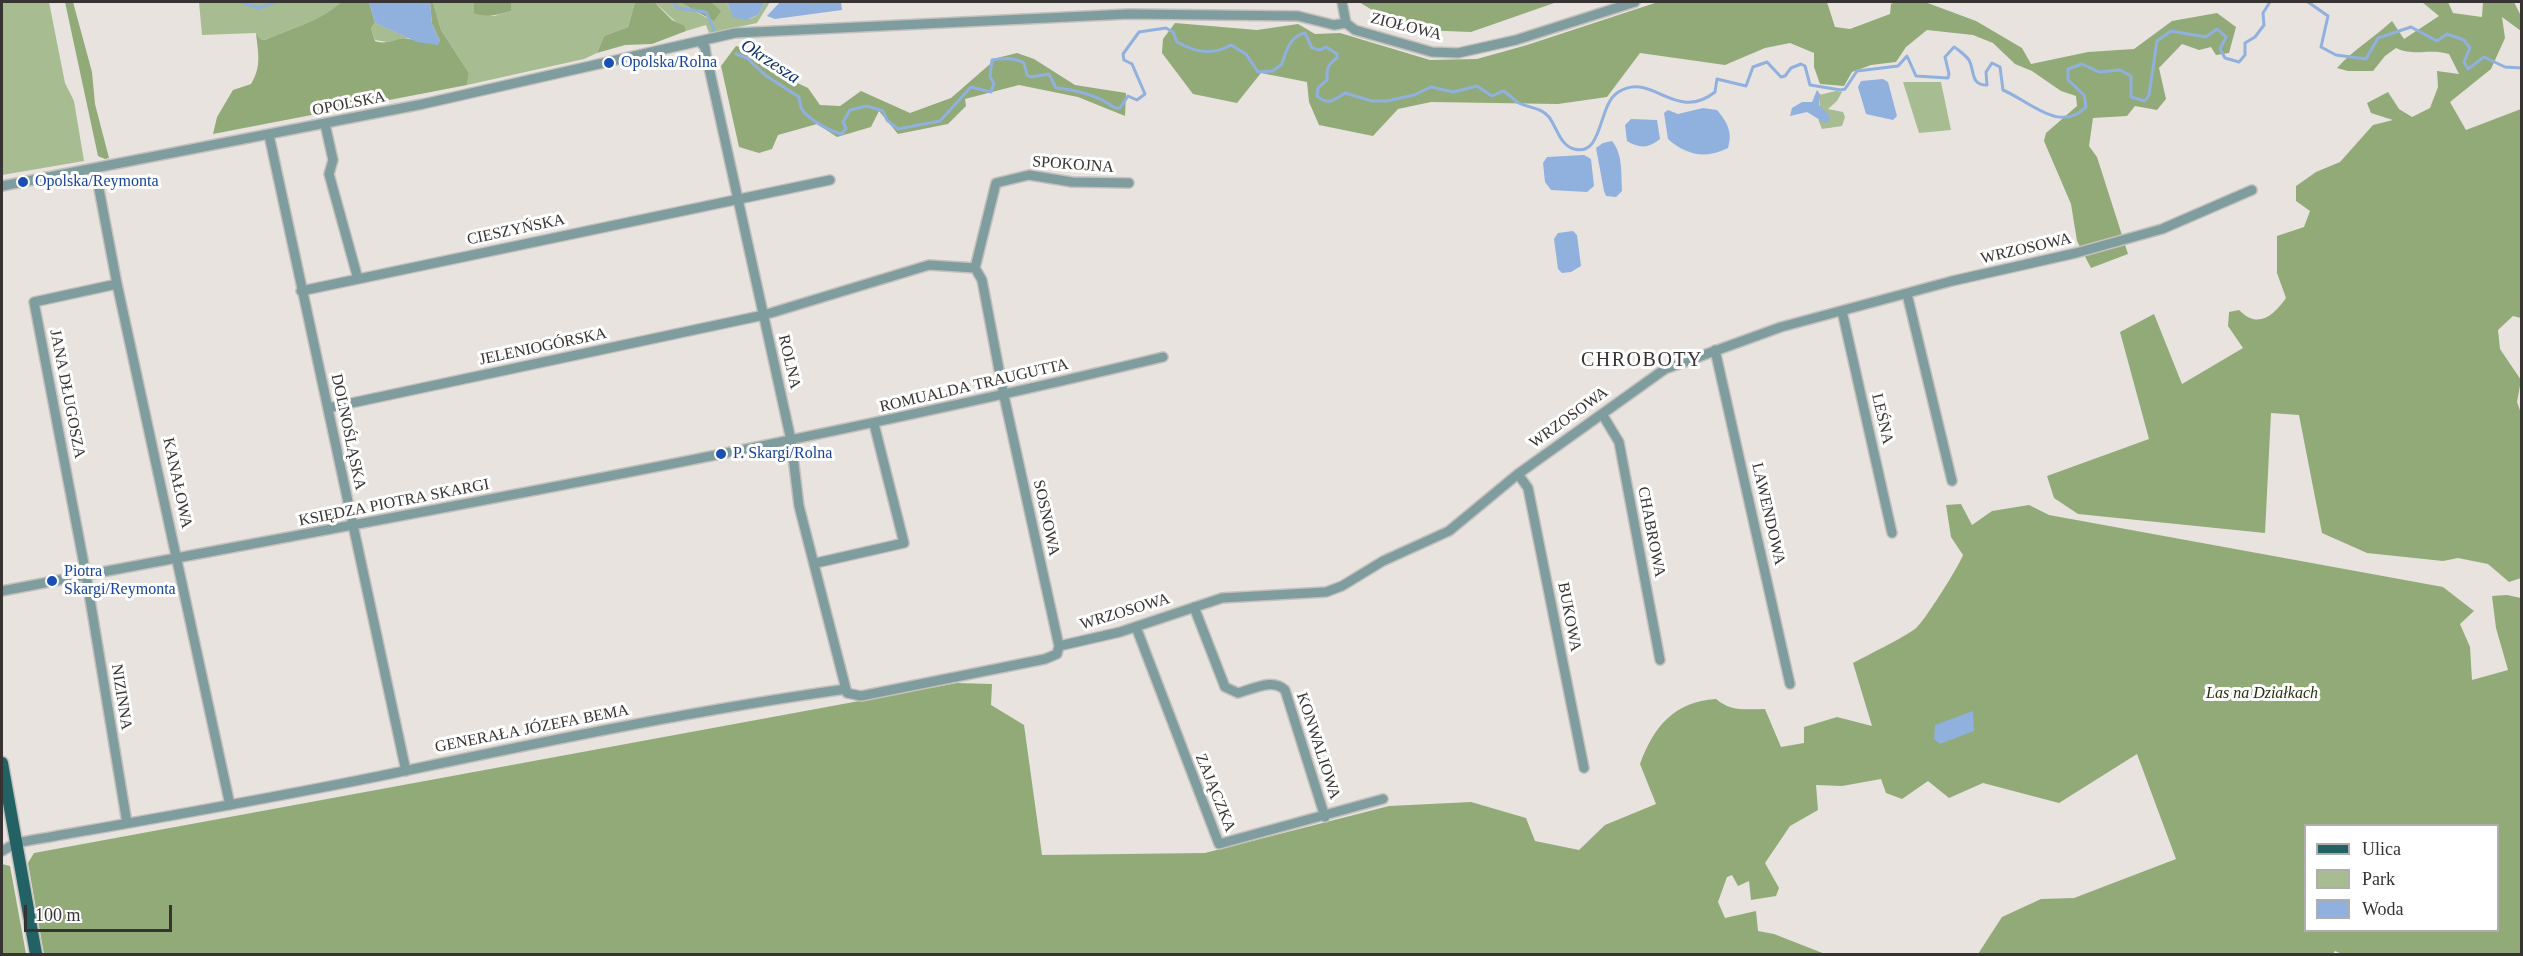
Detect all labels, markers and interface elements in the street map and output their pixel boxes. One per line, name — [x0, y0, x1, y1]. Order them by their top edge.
street label: ZIOŁOWA — [1368, 9, 1444, 45]
water label: Okrzesza — [736, 35, 804, 89]
place label: Opolska/Rolna — [621, 53, 717, 73]
marker: Opolska/Rolna — [602, 56, 616, 70]
street label: OPOLSKA — [311, 88, 387, 120]
street label: SPOKOJNA — [1032, 153, 1114, 177]
place label: Opolska/Reymonta — [35, 172, 159, 192]
marker: Opolska/Reymonta — [16, 175, 30, 189]
street label: CIESZYŃSKA — [465, 210, 567, 250]
street label: WRZOSOWA — [1979, 229, 2073, 269]
street label: JELENIOGÓRSKA — [478, 324, 608, 370]
street label: JANA DŁUGOSZA — [45, 328, 89, 460]
street label: ROLNA — [773, 333, 805, 391]
district label: CHROBOTY — [1581, 349, 1703, 373]
street label: ROMUALDA TRAUGUTTA — [878, 355, 1070, 417]
street label: DOLNOŚLĄSKA — [326, 372, 370, 492]
street label: WRZOSOWA — [1526, 383, 1612, 453]
street label: LEŚNA — [1867, 392, 1897, 446]
street label: KANAŁOWA — [158, 436, 196, 530]
place label: P. Skargi/Rolna — [733, 444, 832, 464]
marker: P. Skargi/Rolna — [714, 447, 728, 461]
street label: LAWENDOWA — [1747, 461, 1789, 567]
street label: KSIĘDZA PIOTRA SKARGI — [297, 475, 491, 531]
street label: SOSNOWA — [1029, 478, 1063, 558]
street label: CHABROWA — [1633, 485, 1669, 579]
place label: Piotra Skargi/Reymonta — [64, 562, 176, 600]
marker: Piotra Skargi/Reymonta — [45, 574, 59, 588]
street label: BUKOWA — [1553, 581, 1585, 653]
street label: WRZOSOWA — [1078, 589, 1172, 635]
street label: NIZINNA — [106, 663, 136, 731]
park label: Las na Działkach — [2206, 684, 2318, 704]
street label: KONWALIOWA — [1292, 690, 1344, 802]
street label: GENERAŁA JÓZEFA BEMA — [433, 701, 631, 757]
street label: ZAJĄCZKA — [1191, 751, 1239, 835]
legend — [2304, 824, 2499, 932]
text: Ulica — [2362, 839, 2401, 859]
text: Park — [2362, 869, 2395, 889]
scale bar — [27, 893, 176, 931]
text: Woda — [2362, 899, 2404, 919]
text: 100 m — [35, 905, 81, 925]

